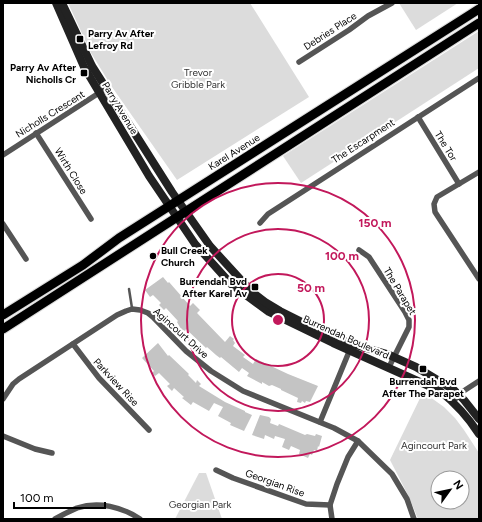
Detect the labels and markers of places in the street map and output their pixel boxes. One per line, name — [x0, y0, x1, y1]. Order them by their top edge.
place label: Parry Av After Lefroy Rd — [88, 27, 154, 52]
marker: Parry Av After Lefroy Rd — [75, 34, 85, 44]
place label: Parry Av After Nicholls Cr — [10, 61, 76, 86]
marker: Parry Av After Nicholls Cr — [79, 68, 89, 78]
place label: Bull Creek Church — [161, 244, 208, 269]
marker: Bull Creek Church — [148, 251, 158, 261]
place label: Burrendah Bvd After Karel Av — [180, 275, 247, 300]
marker: Burrendah Bvd After Karel Av — [250, 282, 260, 292]
centre of rings — [271, 313, 285, 327]
marker: Burrendah Bvd After The Parapet — [418, 364, 428, 374]
place label: Burrendah Bvd After The Parapet — [382, 375, 464, 400]

